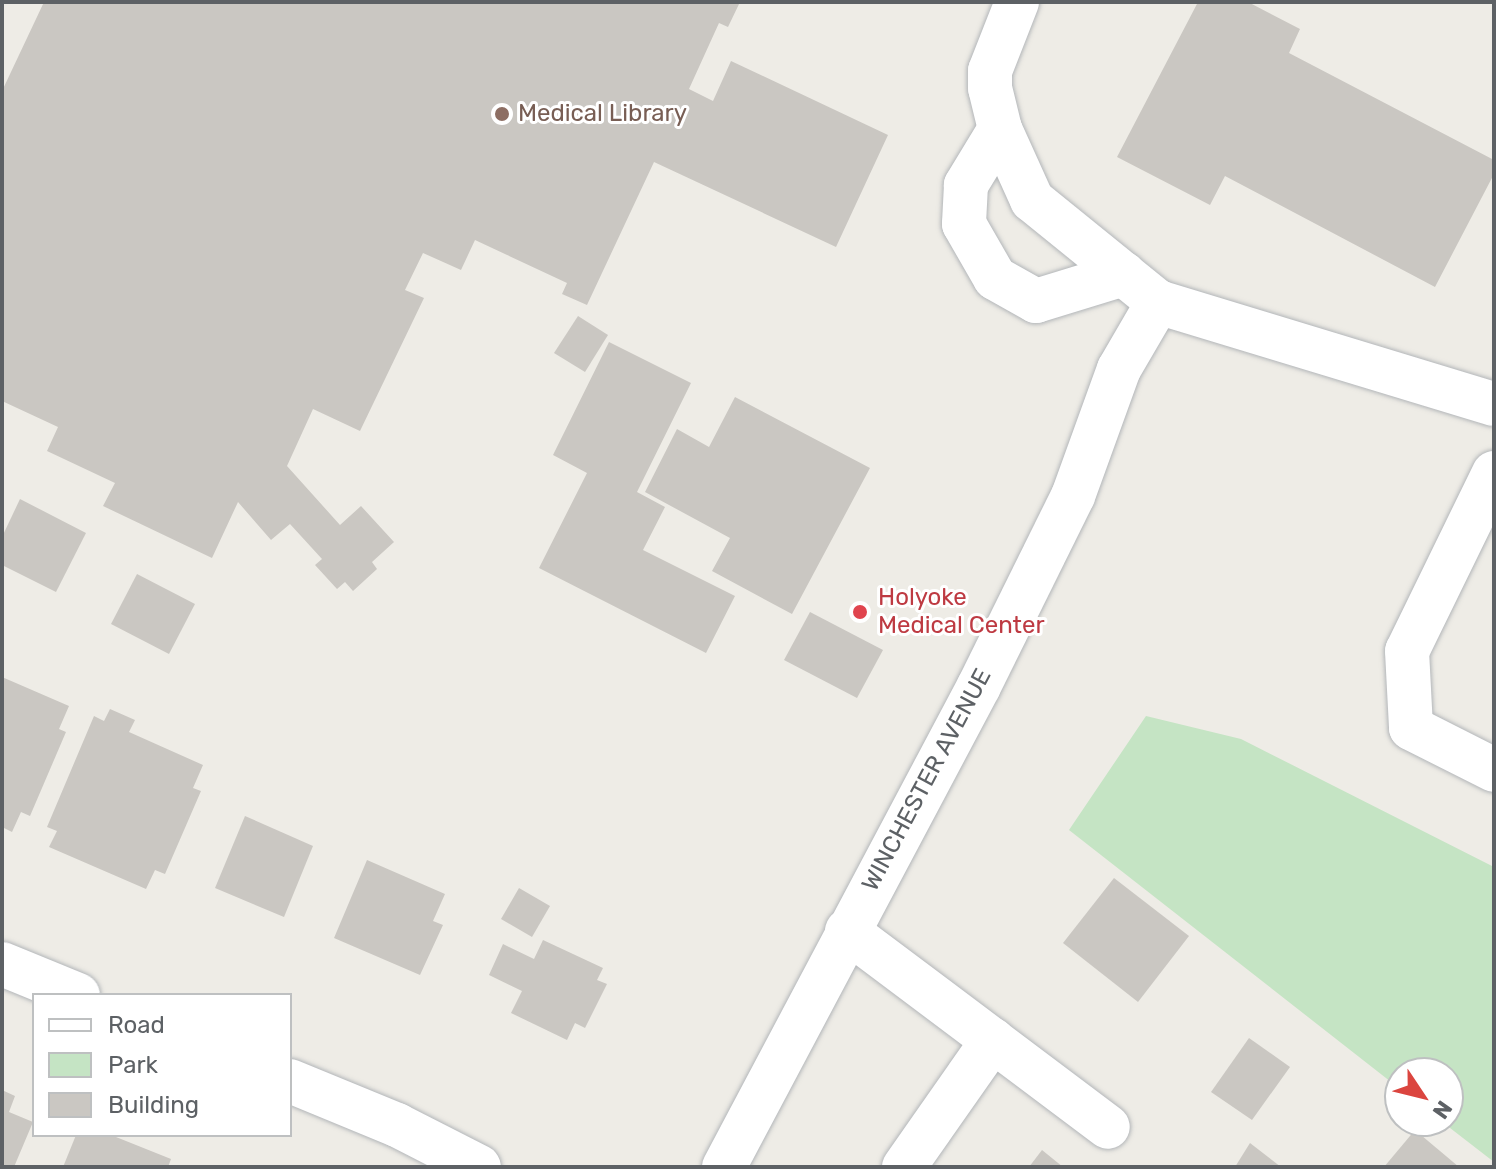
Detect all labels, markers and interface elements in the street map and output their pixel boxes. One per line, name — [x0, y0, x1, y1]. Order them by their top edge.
place label: Medical Library — [518, 100, 687, 128]
marker: Medical Library — [493, 105, 511, 123]
place label: Holyoke Medical Center — [878, 584, 1045, 640]
marker: Holyoke Medical Center — [849, 601, 871, 623]
street label: WINCHESTER AVENUE — [856, 664, 998, 896]
legend — [32, 993, 292, 1137]
text: Road — [108, 1011, 165, 1039]
text: Park — [108, 1051, 158, 1079]
north arrow — [1384, 1057, 1464, 1137]
text: Building — [108, 1091, 199, 1119]
text: N — [1427, 1096, 1458, 1124]

